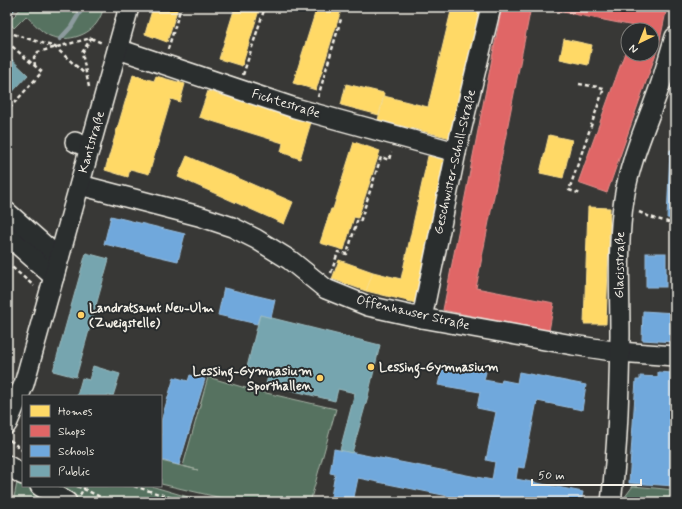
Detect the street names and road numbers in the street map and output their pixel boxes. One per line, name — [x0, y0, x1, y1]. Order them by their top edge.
street label: Fichtestraße — [250, 85, 322, 123]
street label: Geschwister-Scholl-Straße — [430, 88, 480, 236]
street label: Kantstraße — [75, 109, 109, 175]
street label: Glacisstraße — [611, 231, 629, 299]
street label: Offenhauser Straße — [355, 292, 471, 334]

